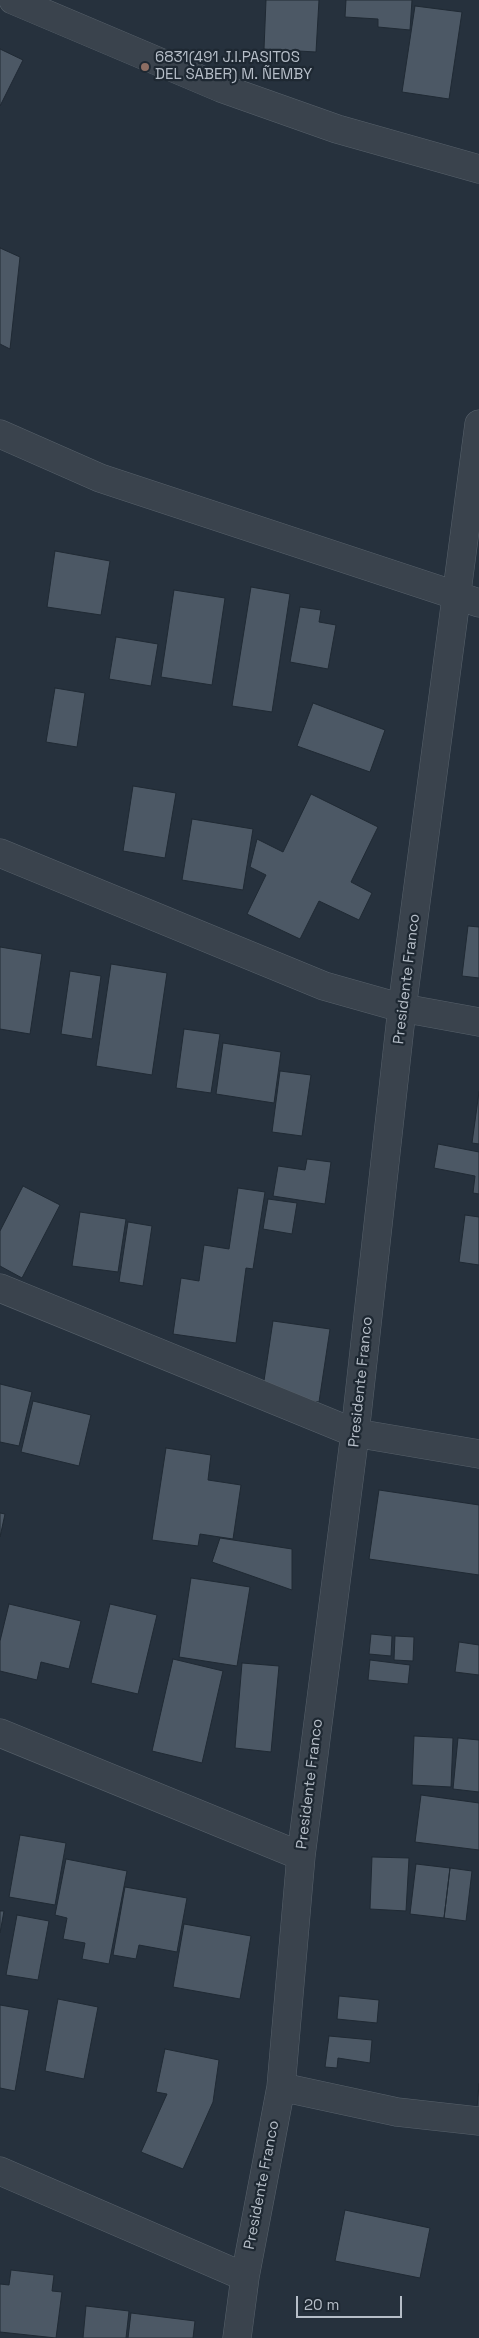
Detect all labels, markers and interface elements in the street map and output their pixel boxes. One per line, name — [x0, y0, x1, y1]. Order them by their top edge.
place label: 6831(491 J.I.PASITOS DEL SABER) M. ÑEMBY — [155, 49, 312, 84]
marker: 6831(491 J.I.PASITOS DEL SABER) M. ÑEMBY — [139, 61, 151, 73]
street label: Presidente Franco — [390, 913, 424, 1045]
street label: Presidente Franco — [345, 1316, 377, 1448]
street label: Presidente Franco — [293, 1718, 327, 1850]
street label: Presidente Franco — [241, 2119, 283, 2251]
scale bar — [299, 2286, 405, 2318]
text: 20 m — [304, 2295, 339, 2314]

